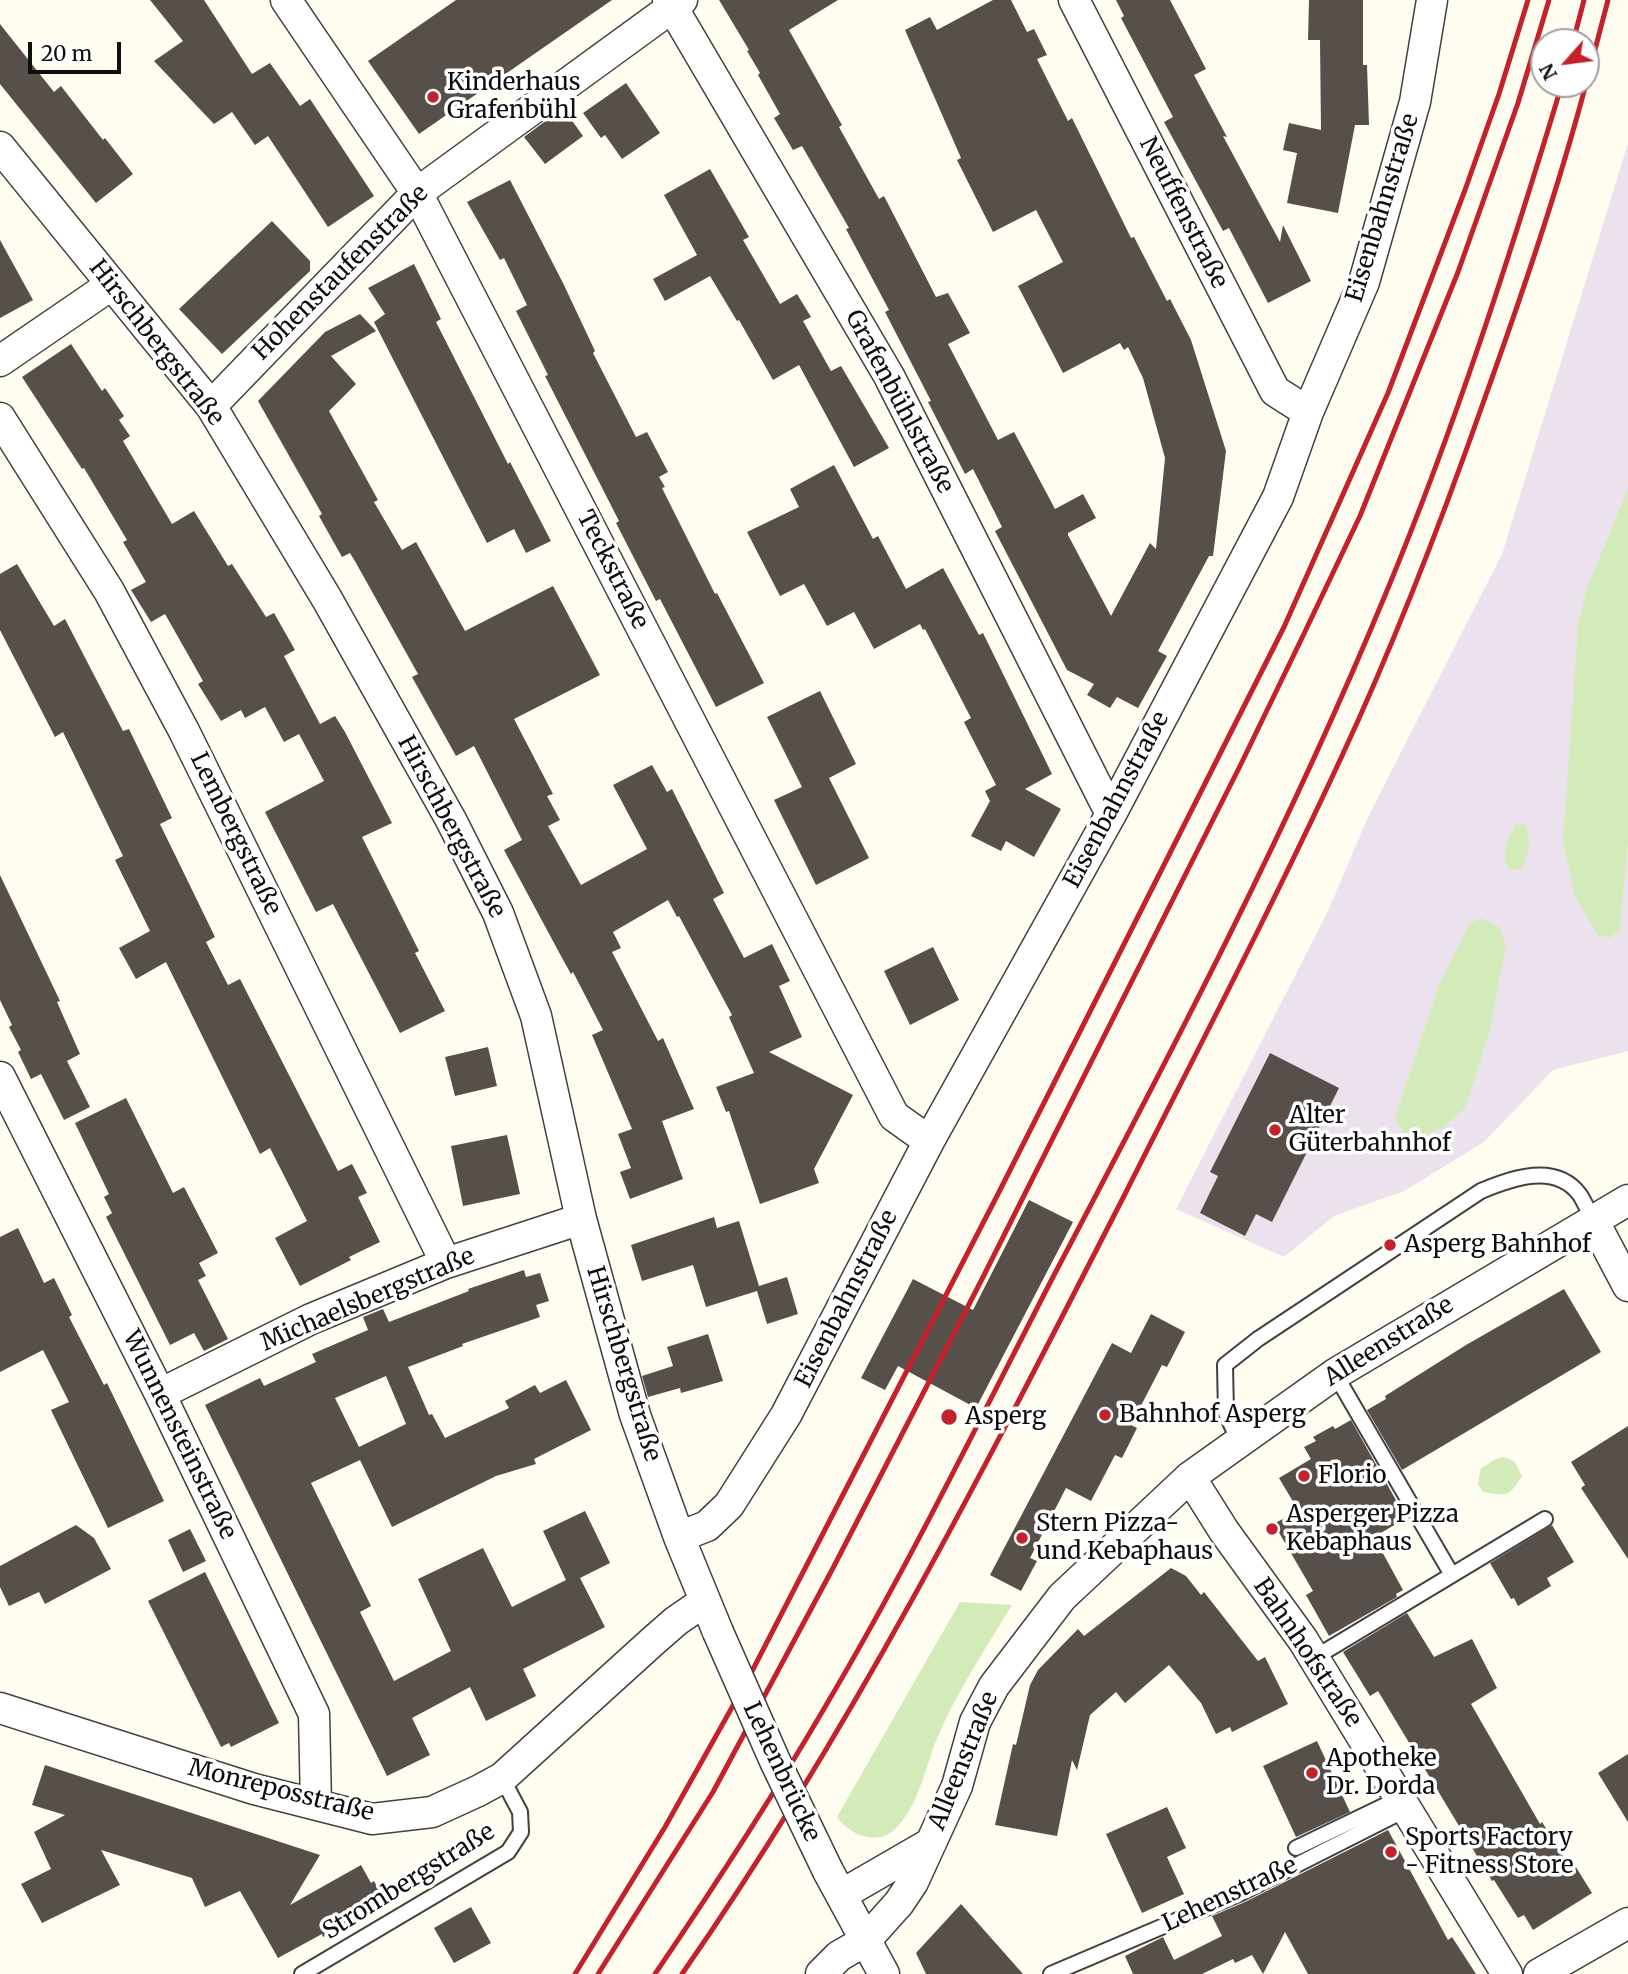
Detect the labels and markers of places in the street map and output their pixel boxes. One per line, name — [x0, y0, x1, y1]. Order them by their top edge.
place label: Kinderhaus Grafenbühl — [447, 69, 580, 125]
marker: Kinderhaus Grafenbühl — [425, 89, 441, 105]
place label: Alter Güterbahnhof — [1289, 1102, 1451, 1158]
marker: Alter Güterbahnhof — [1267, 1122, 1283, 1138]
place label: Asperg Bahnhof — [1404, 1231, 1591, 1259]
marker: Asperg Bahnhof — [1382, 1237, 1398, 1253]
place label: Bahnhof Asperg — [1119, 1401, 1306, 1429]
place label: Asperg — [965, 1403, 1046, 1431]
marker: Asperg — [939, 1407, 959, 1427]
marker: Bahnhof Asperg — [1097, 1407, 1113, 1423]
place label: Florio — [1318, 1462, 1386, 1490]
marker: Florio — [1296, 1468, 1312, 1484]
place label: Asperger Pizza Kebaphaus — [1286, 1501, 1459, 1557]
place label: Stern Pizza- und Kebaphaus — [1036, 1510, 1213, 1566]
marker: Asperger Pizza Kebaphaus — [1264, 1521, 1280, 1537]
marker: Stern Pizza- und Kebaphaus — [1014, 1530, 1030, 1546]
place label: Apotheke Dr. Dorda — [1326, 1745, 1437, 1801]
marker: Apotheke Dr. Dorda — [1304, 1765, 1320, 1781]
place label: Sports Factory - Fitness Store — [1405, 1824, 1573, 1880]
marker: Sports Factory - Fitness Store — [1383, 1844, 1399, 1860]

